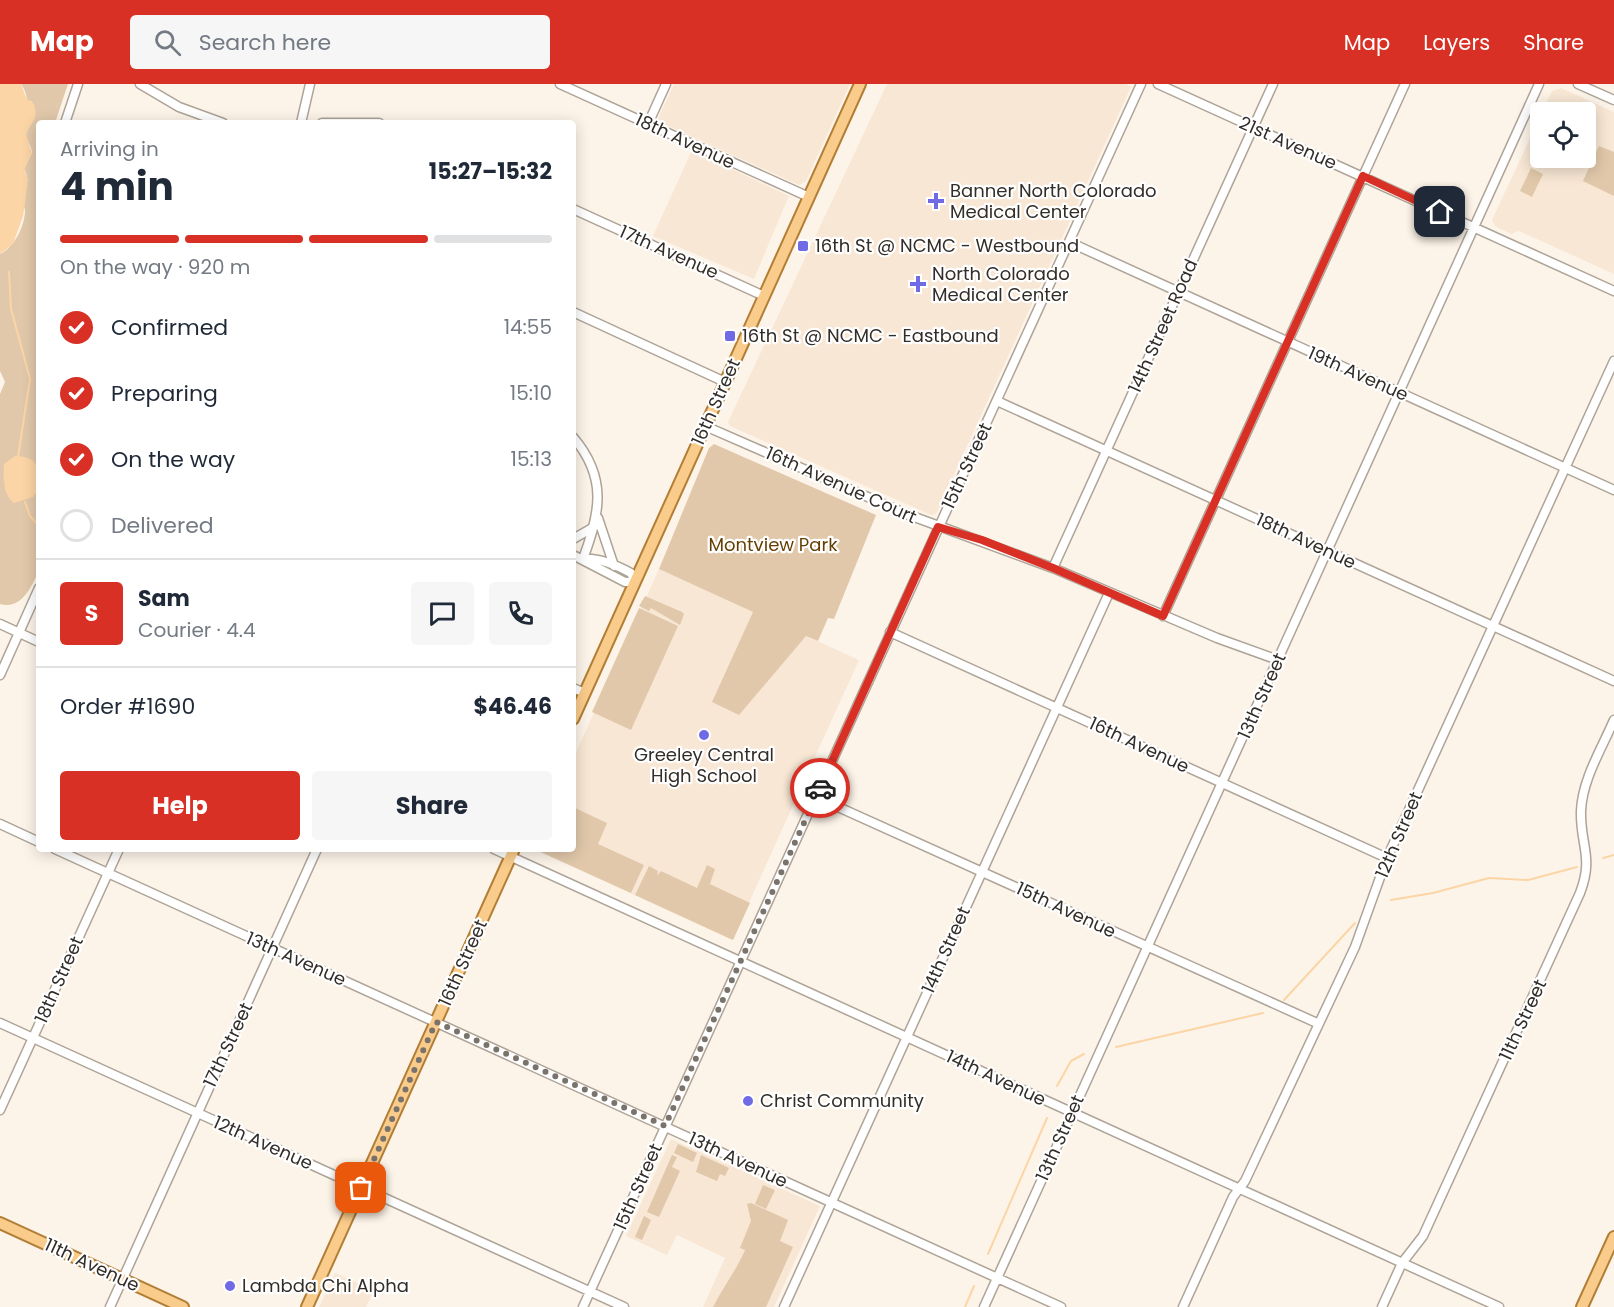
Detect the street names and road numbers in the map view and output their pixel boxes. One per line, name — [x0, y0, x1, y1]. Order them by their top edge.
street label: 18th Avenue — [631, 106, 739, 175]
street label: 21st Avenue — [1235, 110, 1341, 175]
street label: 17th Avenue — [616, 219, 723, 285]
street label: 14th Street Road — [1122, 255, 1203, 397]
street label: 19th Avenue — [1304, 340, 1412, 407]
street label: 16th Street — [685, 354, 746, 449]
street label: 15th Street — [936, 419, 997, 513]
street label: 16th Avenue Court — [762, 440, 921, 529]
street label: 18th Avenue — [1252, 506, 1360, 575]
street label: 13th Street — [1231, 649, 1292, 743]
street label: 16th Avenue — [1085, 710, 1193, 779]
street label: 12th Street — [1369, 788, 1428, 882]
street label: 15th Avenue — [1012, 875, 1120, 944]
street label: 14th Street — [915, 902, 976, 997]
street label: 16th Street — [432, 915, 493, 1010]
street label: 13th Avenue — [242, 925, 350, 992]
street label: 18th Street — [28, 932, 89, 1027]
street label: 11th Street — [1493, 975, 1552, 1065]
street label: 17th Street — [197, 998, 258, 1091]
street label: 14th Avenue — [942, 1043, 1050, 1112]
street label: 13th Street — [1029, 1091, 1090, 1185]
street label: 12th Avenue — [209, 1109, 317, 1176]
street label: 13th Avenue — [685, 1126, 792, 1193]
street label: 15th Street — [607, 1139, 668, 1234]
street label: 11th Avenue — [41, 1232, 144, 1297]

